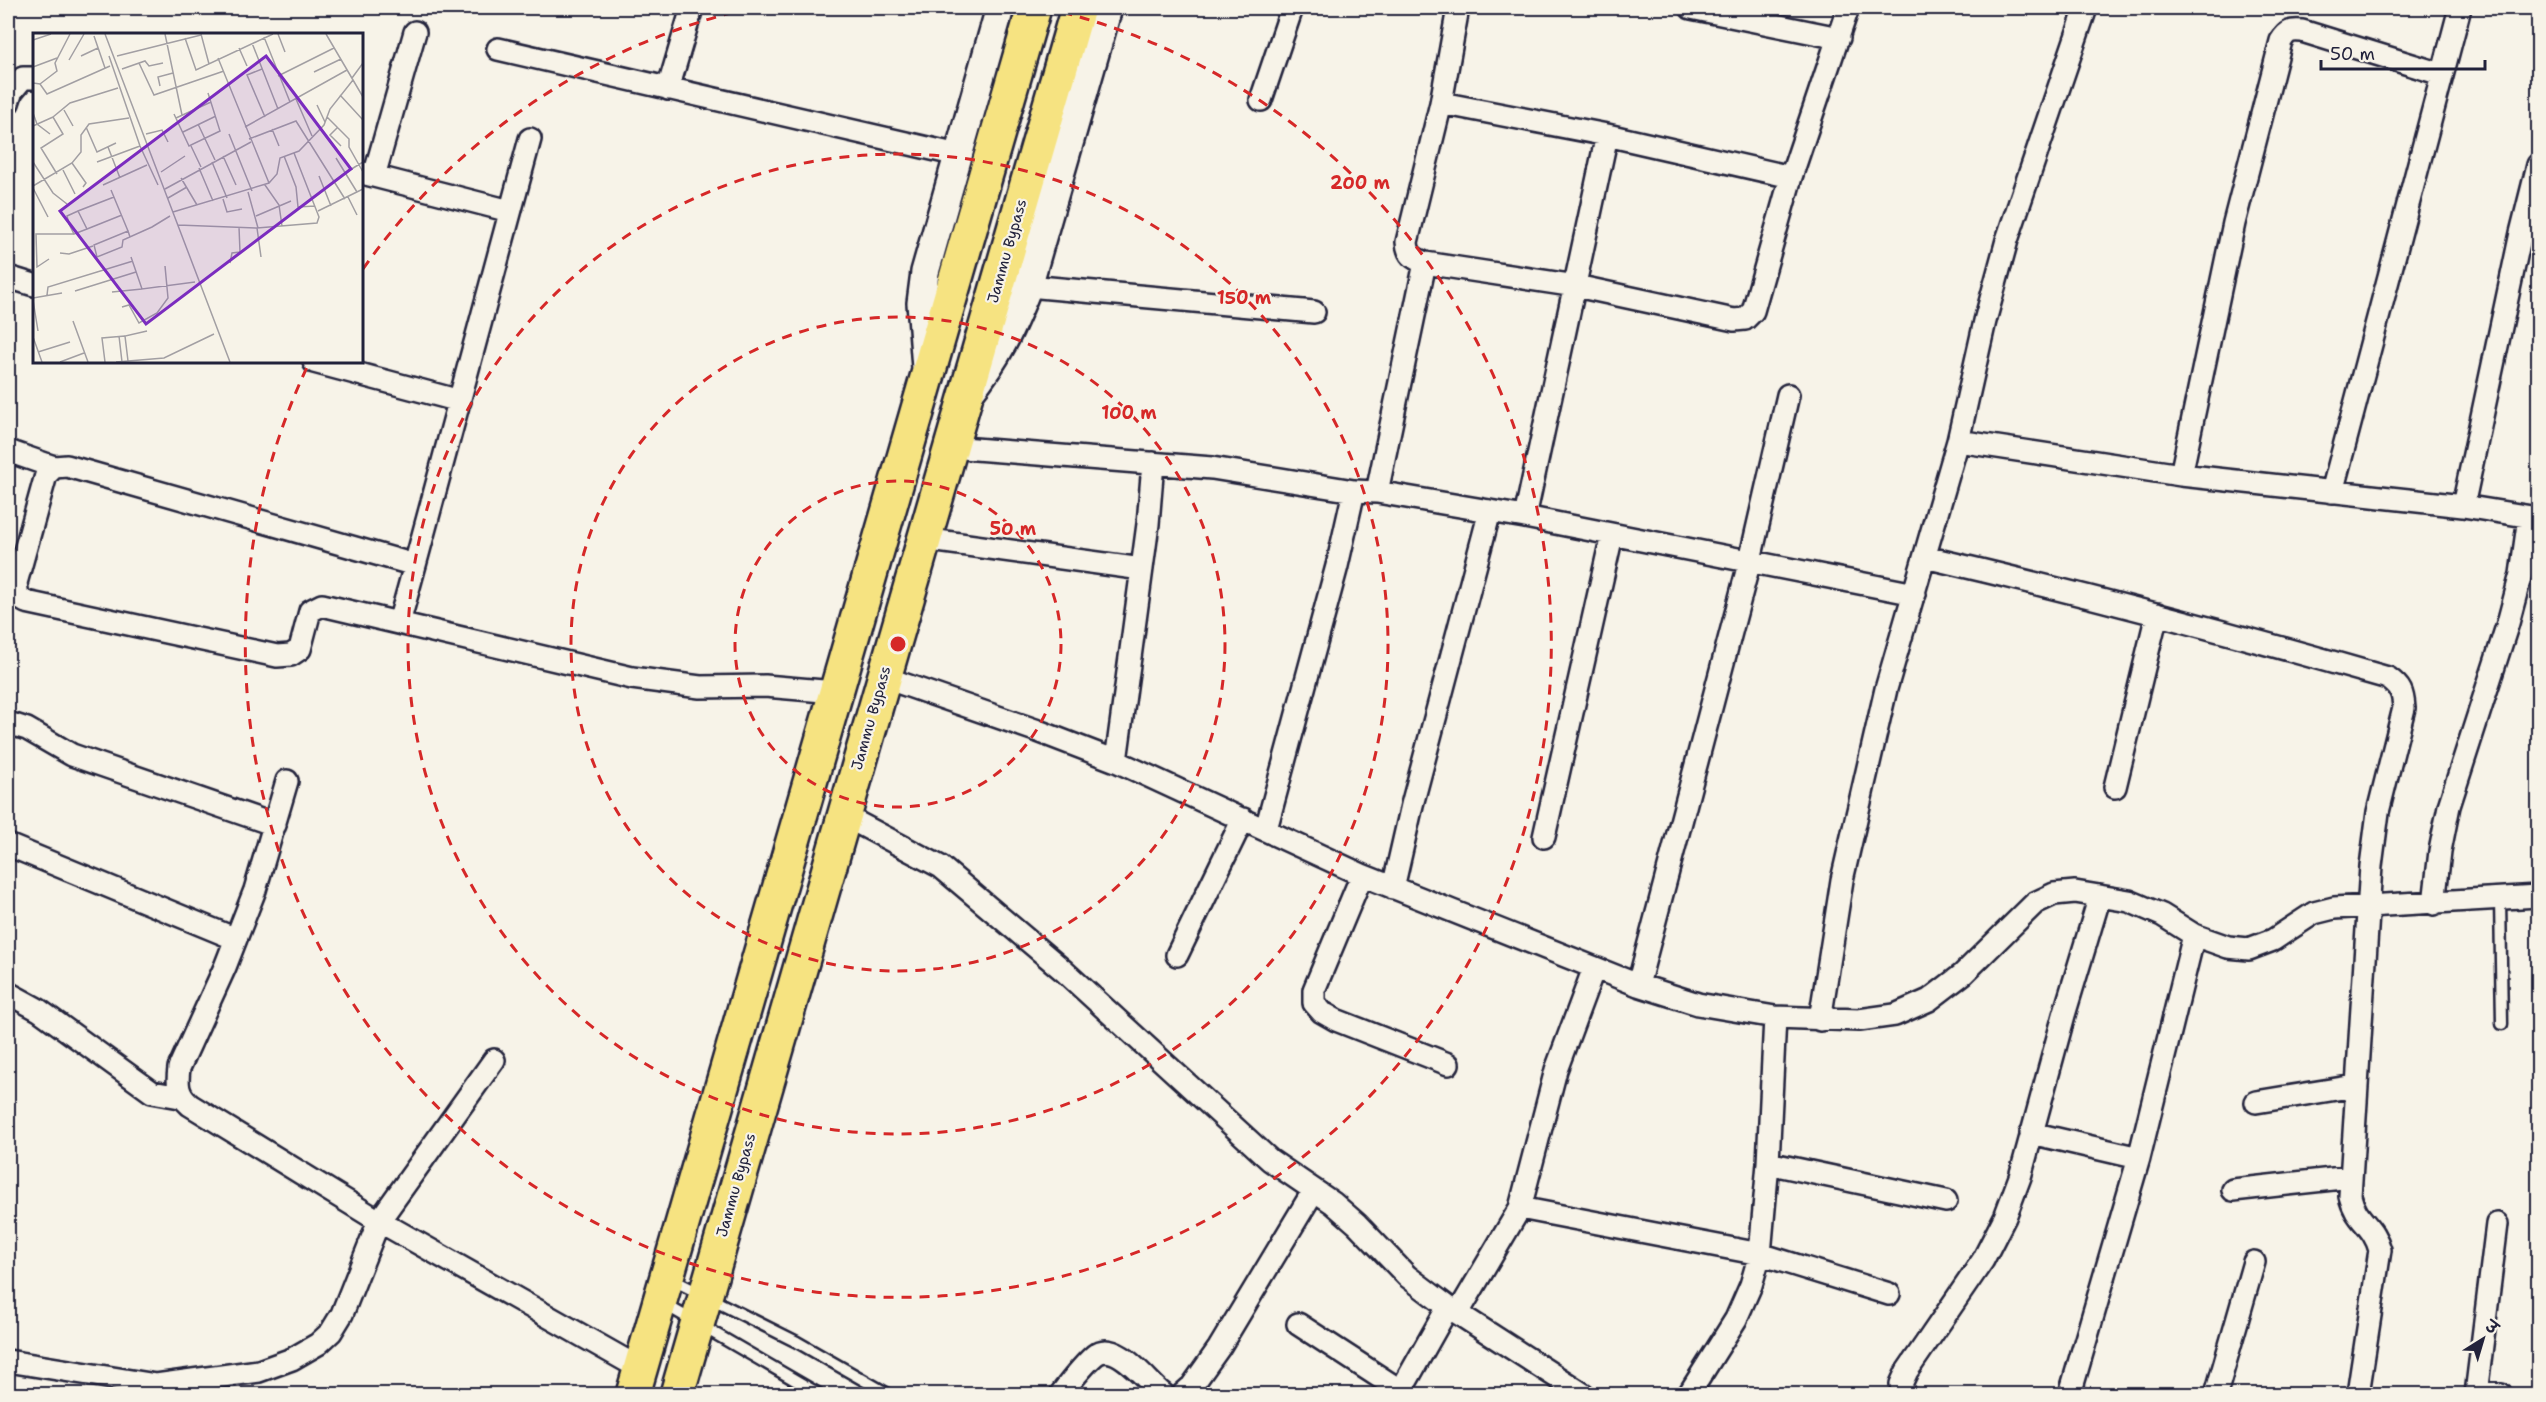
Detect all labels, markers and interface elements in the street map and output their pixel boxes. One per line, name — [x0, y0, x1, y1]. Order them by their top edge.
inset map — [33, 33, 363, 363]
scale bar — [2321, 33, 2484, 71]
text: 50 m — [2330, 42, 2375, 66]
text: 200 m — [1330, 171, 1391, 195]
street label: Jammu Bypass — [983, 197, 1031, 305]
text: 150 m — [1217, 286, 1272, 310]
text: 100 m — [1101, 401, 1157, 425]
text: 50 m — [990, 517, 1037, 541]
centre of rings — [888, 634, 908, 654]
street label: Jammu Bypass — [847, 664, 895, 772]
street label: Jammu Bypass — [712, 1131, 760, 1239]
north arrow — [2453, 1309, 2513, 1369]
text: उ — [2480, 1315, 2503, 1340]

